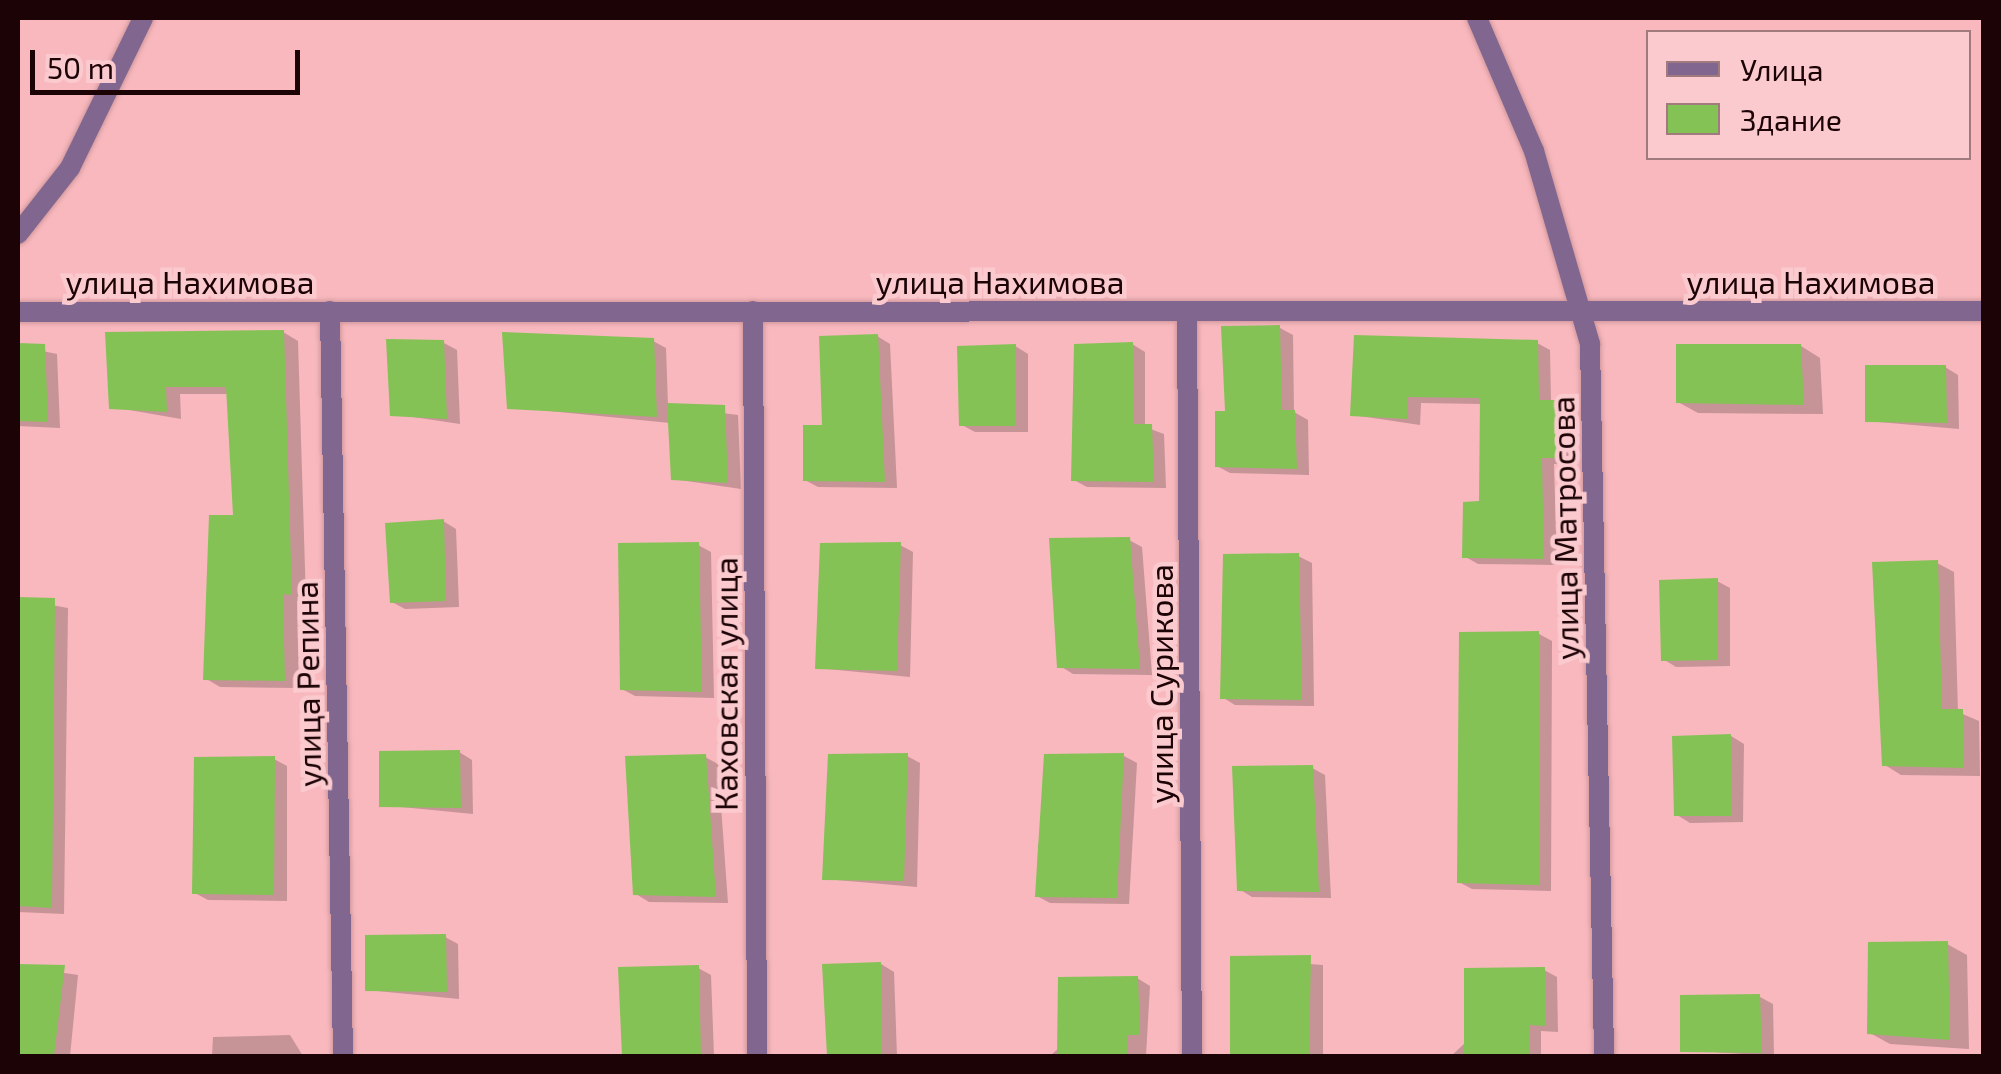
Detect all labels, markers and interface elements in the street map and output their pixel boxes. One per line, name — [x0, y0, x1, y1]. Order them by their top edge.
scale bar — [35, 30, 305, 92]
legend — [1646, 30, 1971, 160]
text: 50 m — [47, 49, 114, 85]
text: Улица — [1740, 51, 1824, 87]
text: Здание — [1740, 101, 1842, 137]
street label: улица Нахимова — [66, 262, 314, 300]
street label: улица Нахимова — [876, 262, 1124, 300]
street label: улица Нахимова — [1687, 262, 1935, 300]
street label: улица Матросова — [1542, 396, 1586, 660]
street label: Каховская улица — [706, 557, 744, 811]
street label: улица Сурикова — [1141, 564, 1179, 804]
street label: улица Репина — [286, 581, 328, 787]

